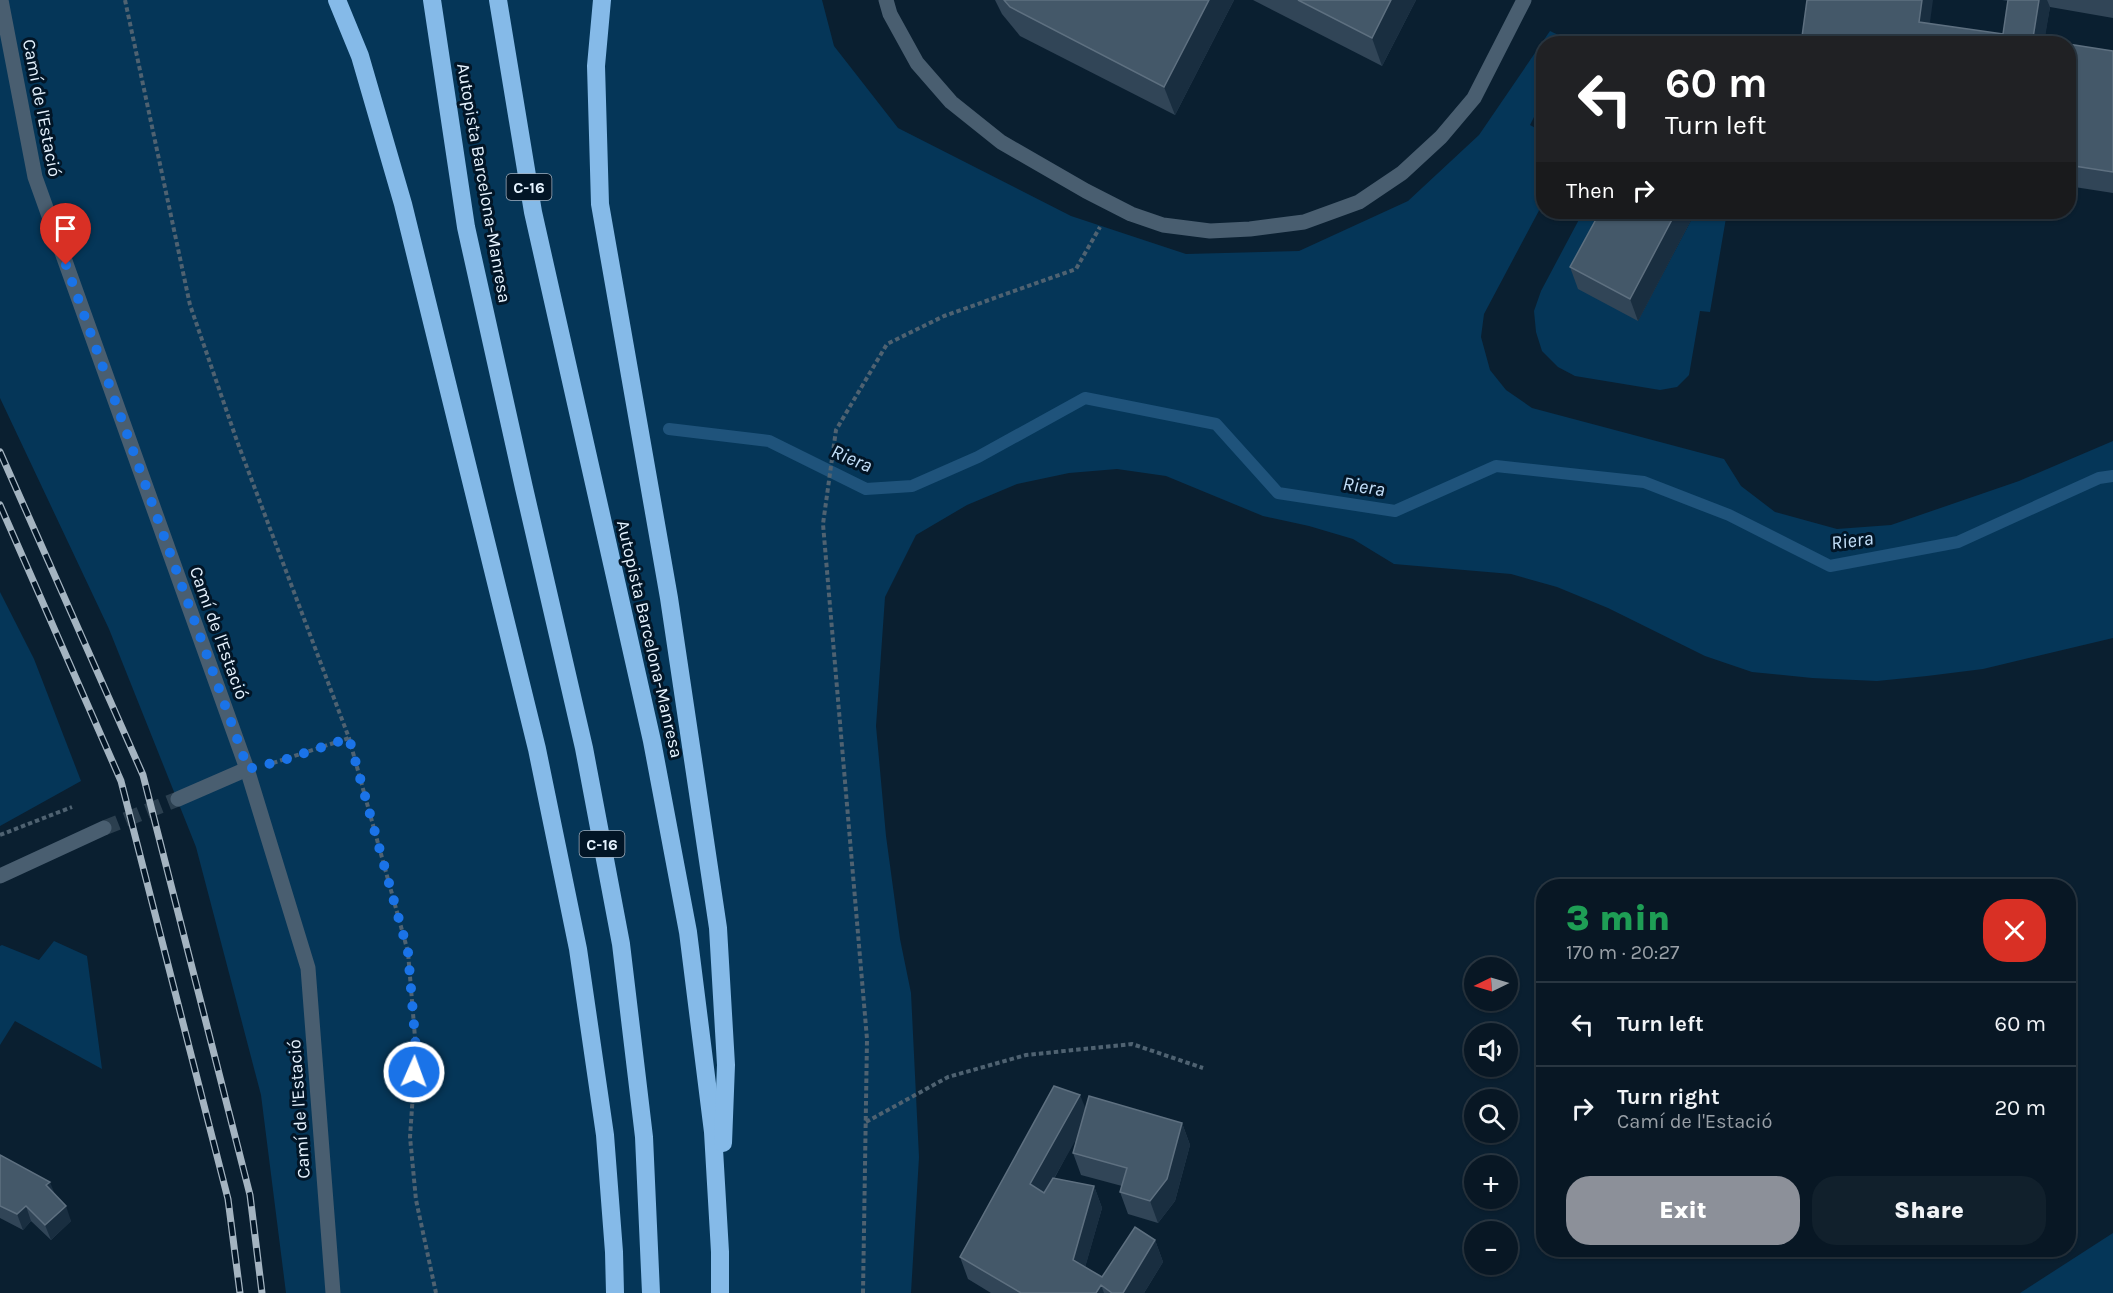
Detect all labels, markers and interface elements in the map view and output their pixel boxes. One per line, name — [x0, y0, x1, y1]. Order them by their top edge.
street label: Camí de l'Estació — [18, 37, 66, 179]
text: 60 m — [1665, 58, 1768, 108]
icon: left — [1566, 60, 1644, 138]
street label: Autopista Barcelona-Manresa — [452, 61, 516, 305]
text: Turn left — [1665, 109, 1766, 141]
road number: C-16 — [506, 174, 552, 200]
icon: right — [1627, 174, 1660, 207]
text: Then — [1566, 178, 1615, 204]
pin — [40, 203, 91, 265]
icon: arrive — [49, 212, 82, 245]
water label: Riera — [828, 440, 876, 477]
water label: Riera — [1341, 472, 1387, 501]
street label: Autopista Barcelona-Manresa — [612, 518, 688, 760]
water label: Riera — [1830, 526, 1875, 555]
street label: Camí de l'Estació — [185, 564, 253, 702]
road number: C-16 — [580, 831, 624, 857]
text: 3 min — [1566, 897, 1670, 939]
button: close — [1983, 899, 2046, 962]
text: 170 m · 20:27 — [1566, 941, 1679, 964]
north arrow — [1464, 957, 1518, 1011]
map controls — [1464, 957, 1518, 1275]
icon: left — [1566, 1008, 1599, 1041]
text: Turn left — [1617, 1011, 1704, 1037]
text: 60 m — [1995, 1011, 2046, 1037]
button: sound — [1464, 1023, 1518, 1077]
street label: Camí de l'Estació — [283, 1038, 315, 1180]
position arrow — [382, 1040, 446, 1104]
text: Turn right — [1617, 1084, 1720, 1110]
button: search — [1464, 1089, 1518, 1143]
icon: right — [1566, 1092, 1599, 1125]
text: 20 m — [1994, 1095, 2046, 1121]
text: Camí de l'Estació — [1617, 1110, 1772, 1133]
button: + — [1464, 1155, 1518, 1209]
button: Exit — [1566, 1176, 1800, 1245]
button: Share — [1812, 1176, 2046, 1245]
button: − — [1464, 1221, 1518, 1275]

